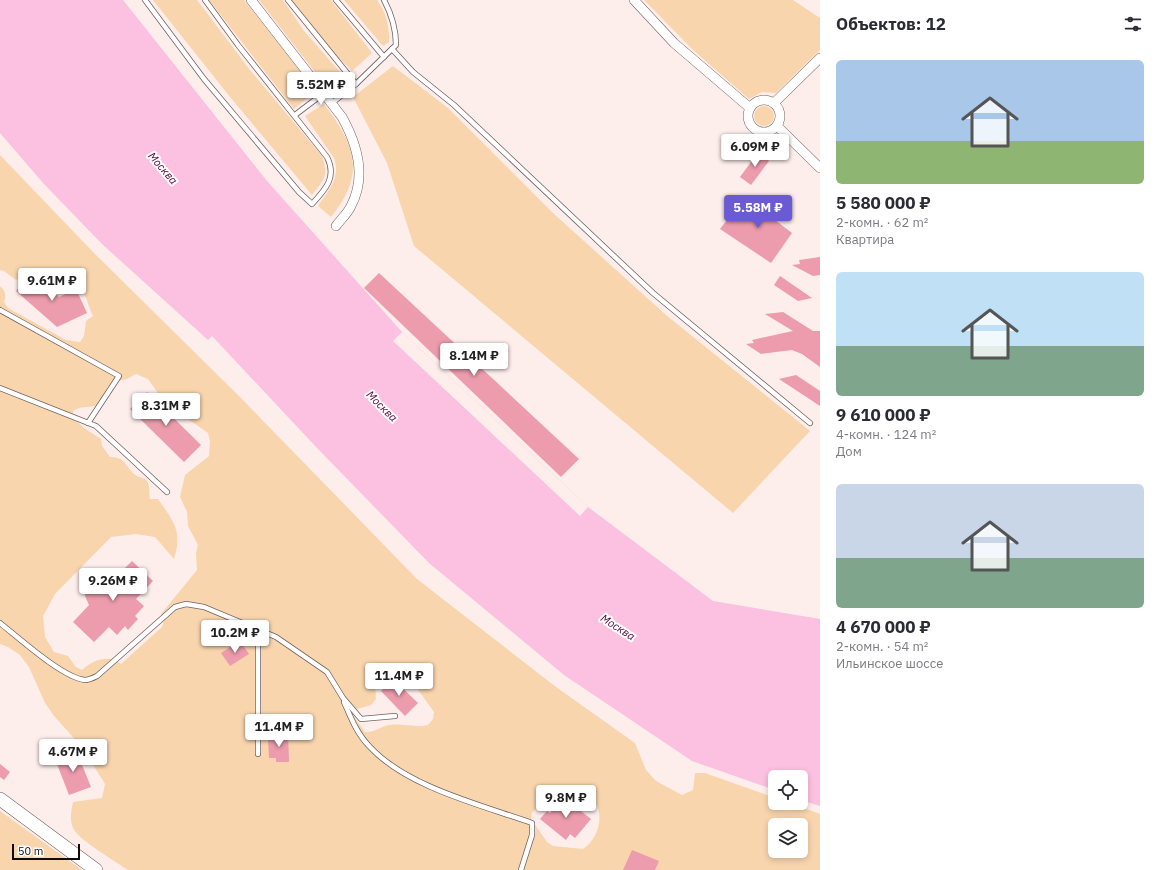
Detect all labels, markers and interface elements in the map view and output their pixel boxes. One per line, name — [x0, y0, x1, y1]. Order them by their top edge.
text: Объектов: 12 — [836, 13, 946, 35]
icon: filters — [1122, 13, 1144, 35]
pin: 5.52M ₽ — [284, 72, 358, 106]
text: 5.52M ₽ — [296, 76, 346, 93]
icon: home — [954, 86, 1026, 158]
pin: 6.09M ₽ — [718, 134, 792, 168]
text: 6.09M ₽ — [730, 138, 780, 155]
water label: Москва — [145, 149, 181, 187]
text: 5 580 000 ₽ — [836, 192, 931, 214]
pin: 5.58M ₽ — [721, 195, 795, 229]
text: 5.58M ₽ — [733, 199, 783, 216]
text: 2-комн. · 62 m² — [836, 214, 928, 231]
text: Квартира — [836, 231, 894, 248]
pin: 9.61M ₽ — [15, 268, 89, 302]
text: 9.61M ₽ — [27, 272, 77, 289]
icon: home — [954, 298, 1026, 370]
pin: 8.14M ₽ — [437, 343, 511, 377]
text: 8.14M ₽ — [449, 347, 499, 364]
water label: Москва — [364, 388, 400, 424]
pin: 8.31M ₽ — [129, 393, 203, 427]
text: 8.31M ₽ — [141, 397, 191, 414]
text: 9 610 000 ₽ — [836, 404, 931, 426]
text: 4-комн. · 124 m² — [836, 426, 936, 443]
text: Дом — [836, 443, 862, 460]
icon: home — [954, 510, 1026, 582]
pin: 9.26M ₽ — [76, 568, 150, 602]
text: 9.26M ₽ — [88, 572, 138, 589]
water label: Москва — [598, 611, 638, 643]
text: 4 670 000 ₽ — [836, 616, 931, 638]
pin: 10.2M ₽ — [198, 620, 272, 654]
text: 10.2M ₽ — [210, 624, 260, 641]
text: 2-комн. · 54 m² — [836, 638, 928, 655]
text: Ильинское шоссе — [836, 655, 943, 672]
pin: 11.4M ₽ — [362, 663, 436, 697]
text: 11.4M ₽ — [374, 667, 424, 684]
pin: 11.4M ₽ — [242, 714, 316, 748]
text: 11.4M ₽ — [254, 718, 304, 735]
pin: 4.67M ₽ — [36, 739, 110, 773]
text: 4.67M ₽ — [48, 743, 98, 760]
map controls — [768, 770, 808, 858]
button: locate — [768, 770, 808, 810]
pin: 9.8M ₽ — [533, 785, 599, 819]
text: 9.8M ₽ — [545, 789, 587, 806]
button: layers — [768, 818, 808, 858]
scale bar — [12, 842, 80, 861]
text: 50 m — [18, 844, 43, 858]

